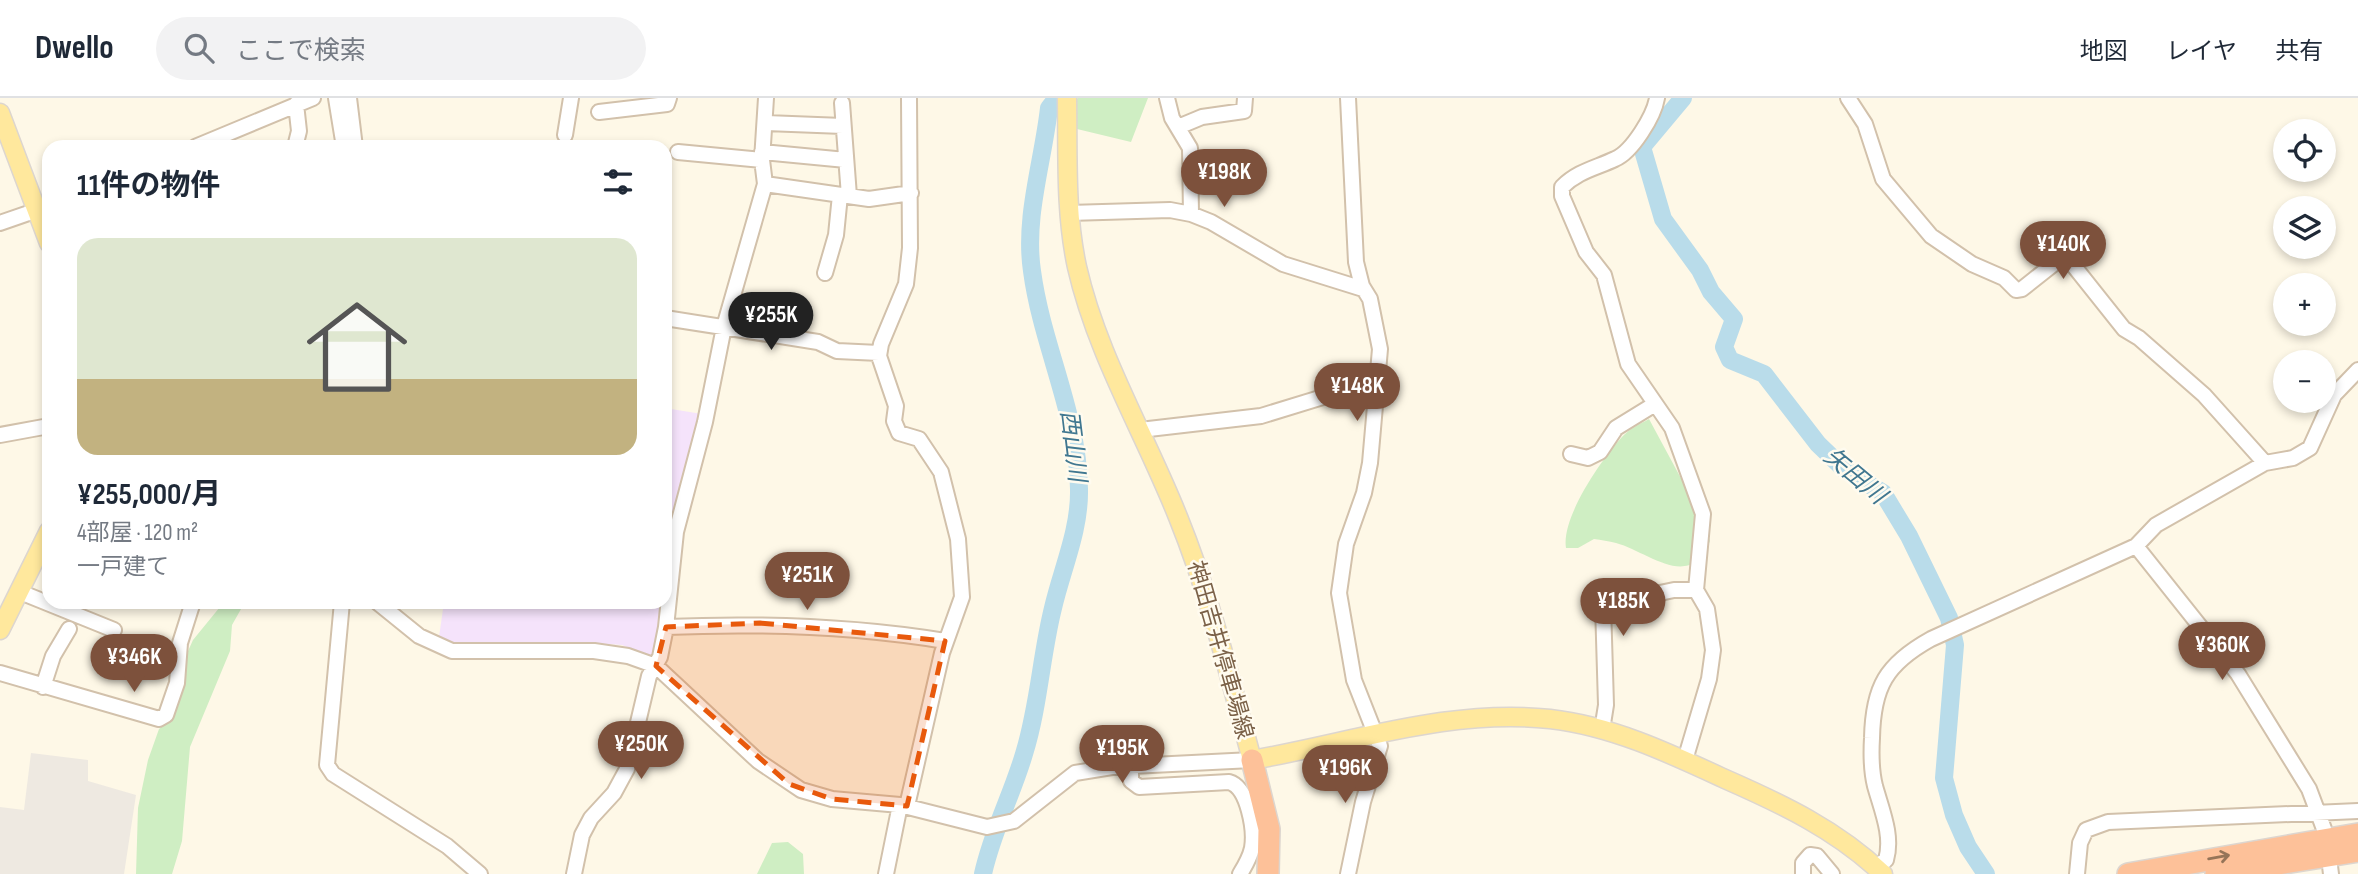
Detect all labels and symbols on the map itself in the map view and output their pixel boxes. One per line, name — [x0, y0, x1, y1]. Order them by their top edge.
pin: ¥198K — [1175, 150, 1273, 209]
pin: ¥140K — [2014, 222, 2112, 281]
pin: ¥255K — [722, 292, 820, 352]
pin: ¥148K — [1308, 364, 1406, 423]
water label: 西山川 — [1054, 409, 1092, 486]
water label: 矢田川 — [1818, 442, 1894, 512]
pin: ¥251K — [758, 552, 856, 612]
street label: 神田吉井停車場線 — [1181, 558, 1259, 742]
pin: ¥185K — [1574, 578, 1672, 638]
pin: ¥360K — [2173, 622, 2271, 682]
pin: ¥346K — [85, 634, 183, 694]
pin: ¥250K — [592, 722, 690, 781]
pin: ¥195K — [1073, 726, 1171, 785]
pin: ¥196K — [1296, 746, 1394, 805]
one-way arrow — [2207, 850, 2230, 863]

